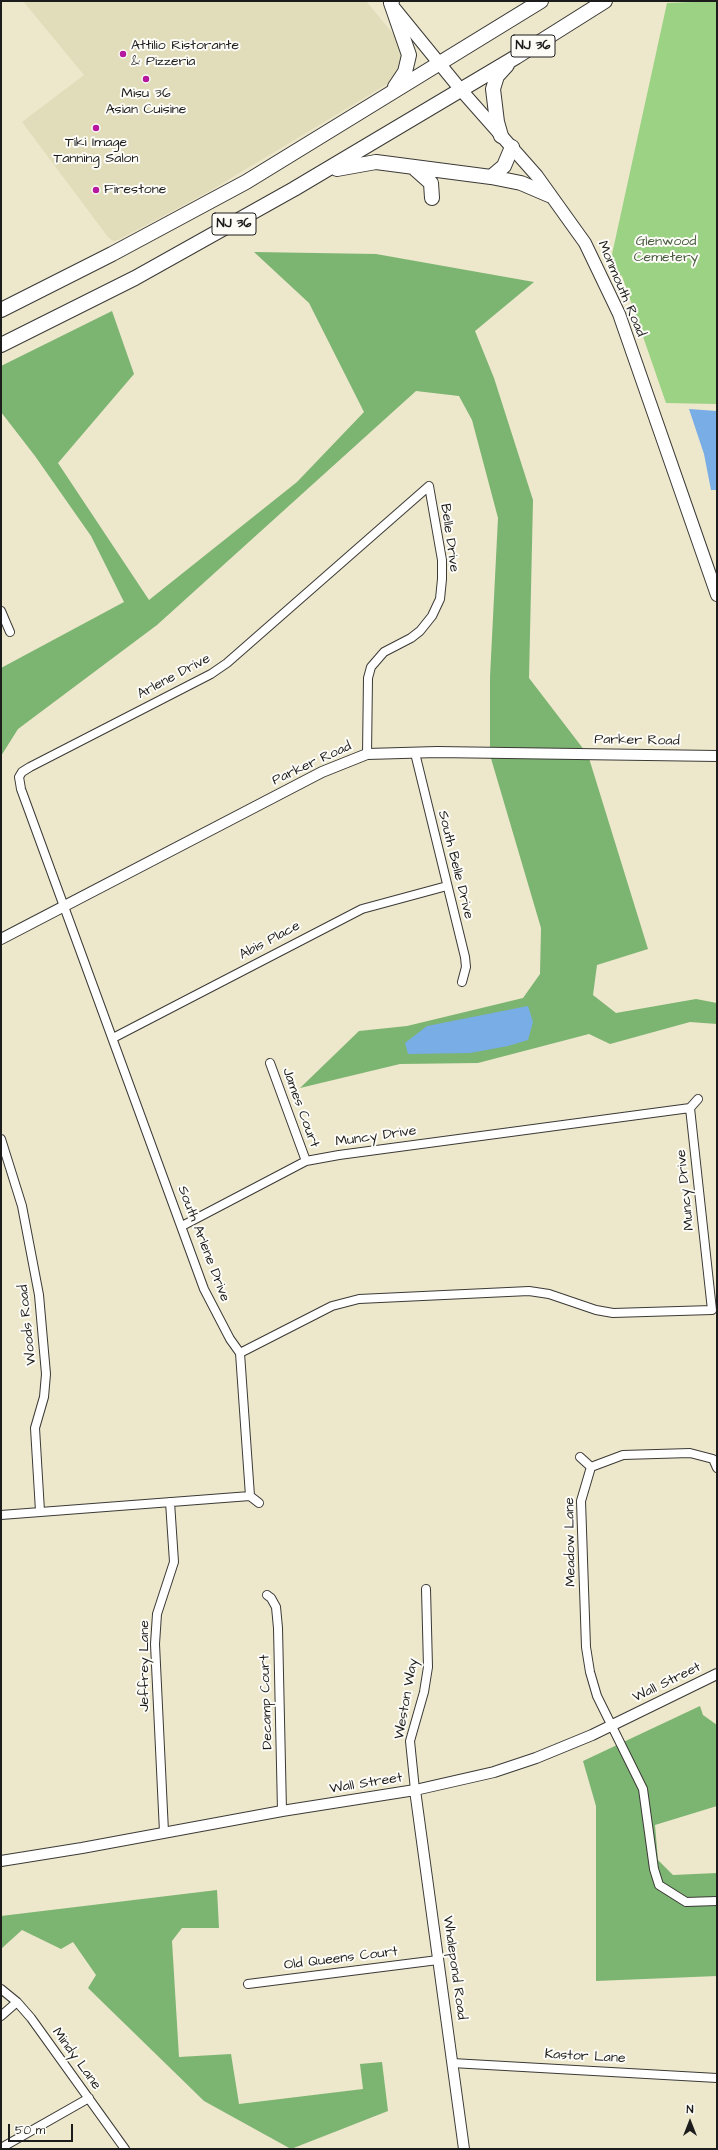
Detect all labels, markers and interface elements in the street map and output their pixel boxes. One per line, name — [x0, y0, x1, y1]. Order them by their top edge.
road number: NJ 36 — [511, 35, 555, 57]
place label: Attilio Ristorante & Pizzeria — [131, 38, 239, 70]
marker: Attilio Ristorante & Pizzeria — [118, 49, 128, 59]
marker: Misu 36 Asian Cuisine — [141, 74, 151, 84]
place label: Misu 36 Asian Cuisine — [106, 86, 186, 118]
marker: Tiki Image Tanning Salon — [91, 123, 101, 133]
place label: Tiki Image Tanning Salon — [54, 135, 138, 168]
place label: Firestone — [104, 182, 166, 198]
marker: Firestone — [91, 185, 101, 195]
road number: NJ 36 — [212, 213, 256, 235]
park label: Glenwood Cemetery — [634, 234, 698, 266]
street label: Monmouth Road — [593, 238, 649, 340]
street label: Belle Drive — [436, 503, 462, 573]
street label: Arlene Drive — [135, 651, 213, 703]
street label: Parker Road — [594, 732, 680, 750]
street label: Parker Road — [270, 738, 354, 790]
street label: South Belle Drive — [433, 809, 477, 921]
street label: Abis Place — [237, 918, 303, 964]
street label: James Court — [278, 1066, 322, 1150]
street label: Muncy Drive — [334, 1123, 418, 1151]
street label: Muncy Drive — [673, 1149, 699, 1231]
street label: South Arlene Drive — [173, 1184, 233, 1304]
street label: Woods Road — [15, 1284, 41, 1366]
street label: Meadow Lane — [562, 1497, 580, 1587]
street label: Jeffrey Lane — [137, 1620, 153, 1712]
street label: Decamp Court — [257, 1654, 277, 1750]
street label: Weston Way — [392, 1657, 422, 1741]
street label: Wall Street — [630, 1659, 704, 1707]
street label: Wall Street — [328, 1770, 404, 1798]
street label: Whalepond Road — [438, 1915, 470, 2021]
street label: Old Queens Court — [283, 1944, 399, 1974]
street label: Mindy Lane — [48, 2025, 104, 2093]
street label: Kastor Lane — [544, 2046, 626, 2068]
north arrow — [670, 2102, 710, 2142]
text: N — [687, 2102, 693, 2117]
scale bar — [10, 2116, 75, 2142]
text: 50 m — [15, 2122, 45, 2139]

